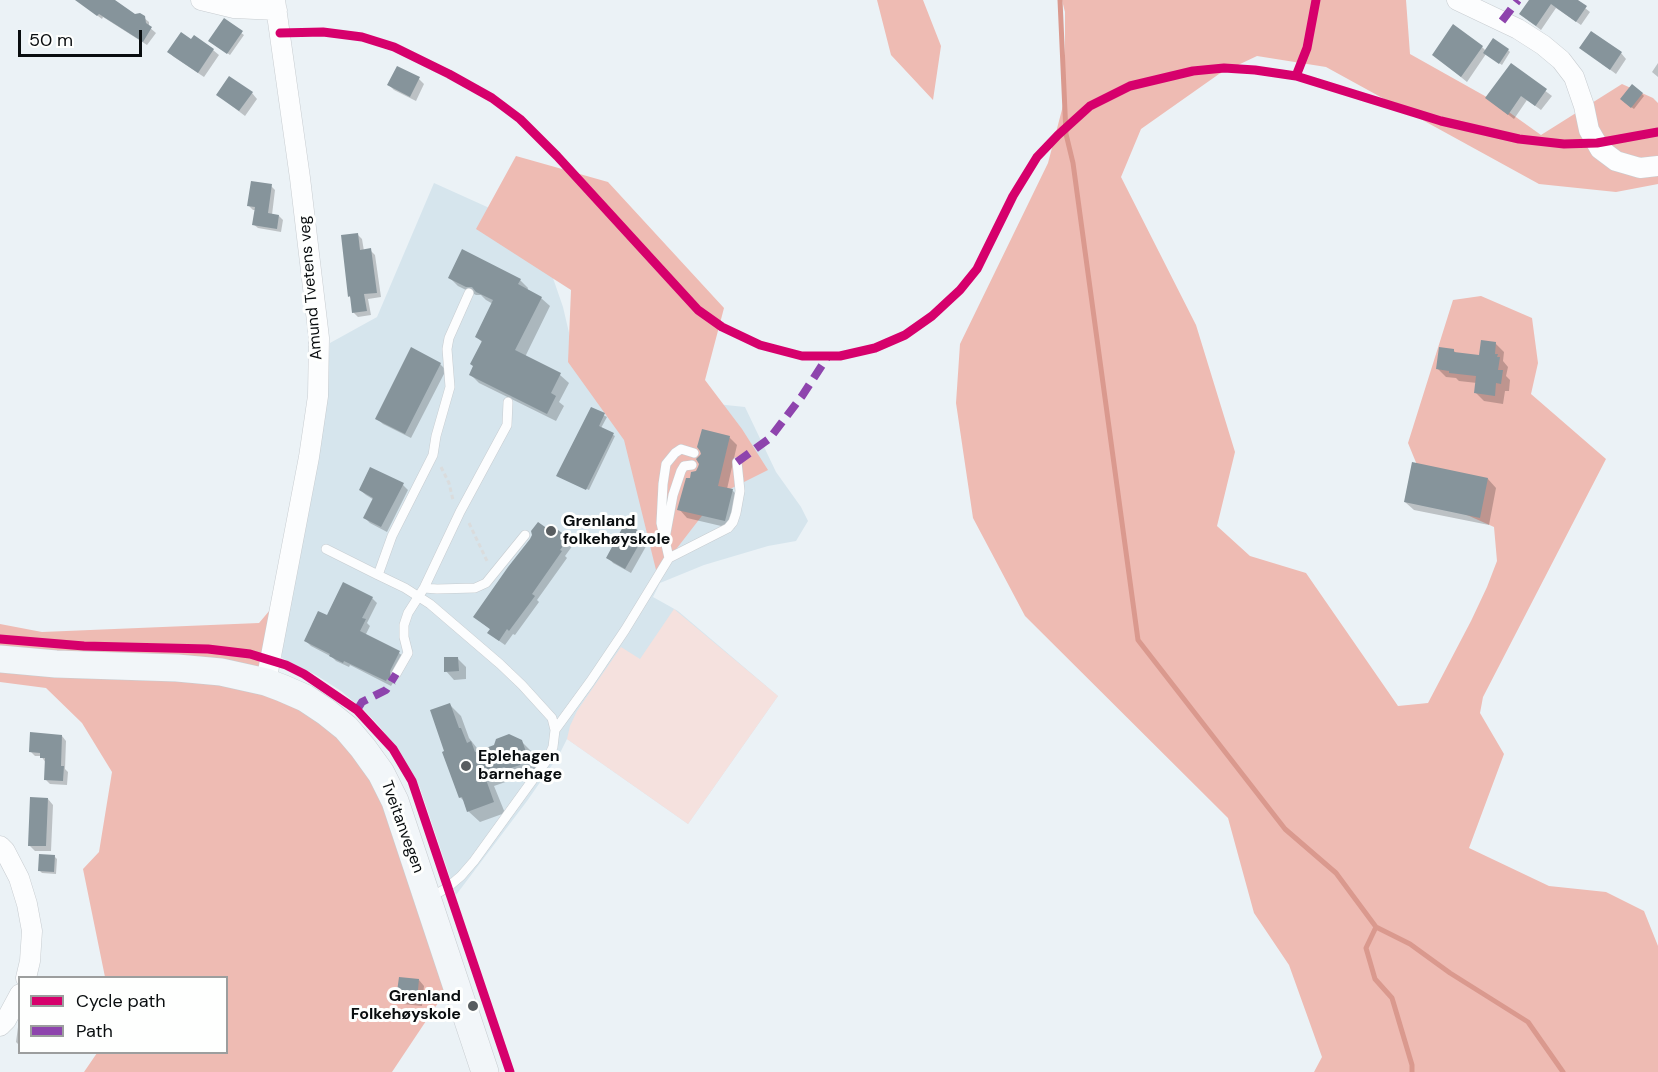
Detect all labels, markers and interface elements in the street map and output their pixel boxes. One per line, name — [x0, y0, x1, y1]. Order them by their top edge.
scale bar — [21, 18, 146, 56]
text: 50 m — [29, 28, 73, 52]
street label: Amund Tvetens veg — [295, 215, 327, 361]
place label: Grenland folkehøyskole — [563, 512, 670, 550]
marker: Grenland folkehøyskole — [544, 524, 558, 538]
place label: Eplehagen barnehage — [478, 747, 562, 785]
marker: Eplehagen barnehage — [459, 759, 473, 773]
street label: Tveitanvegen — [376, 778, 428, 876]
legend — [18, 976, 228, 1054]
place label: Grenland Folkehøyskole — [351, 987, 461, 1025]
text: Cycle path — [76, 989, 166, 1013]
marker: Grenland Folkehøyskole — [466, 999, 480, 1013]
text: Path — [76, 1019, 113, 1043]

